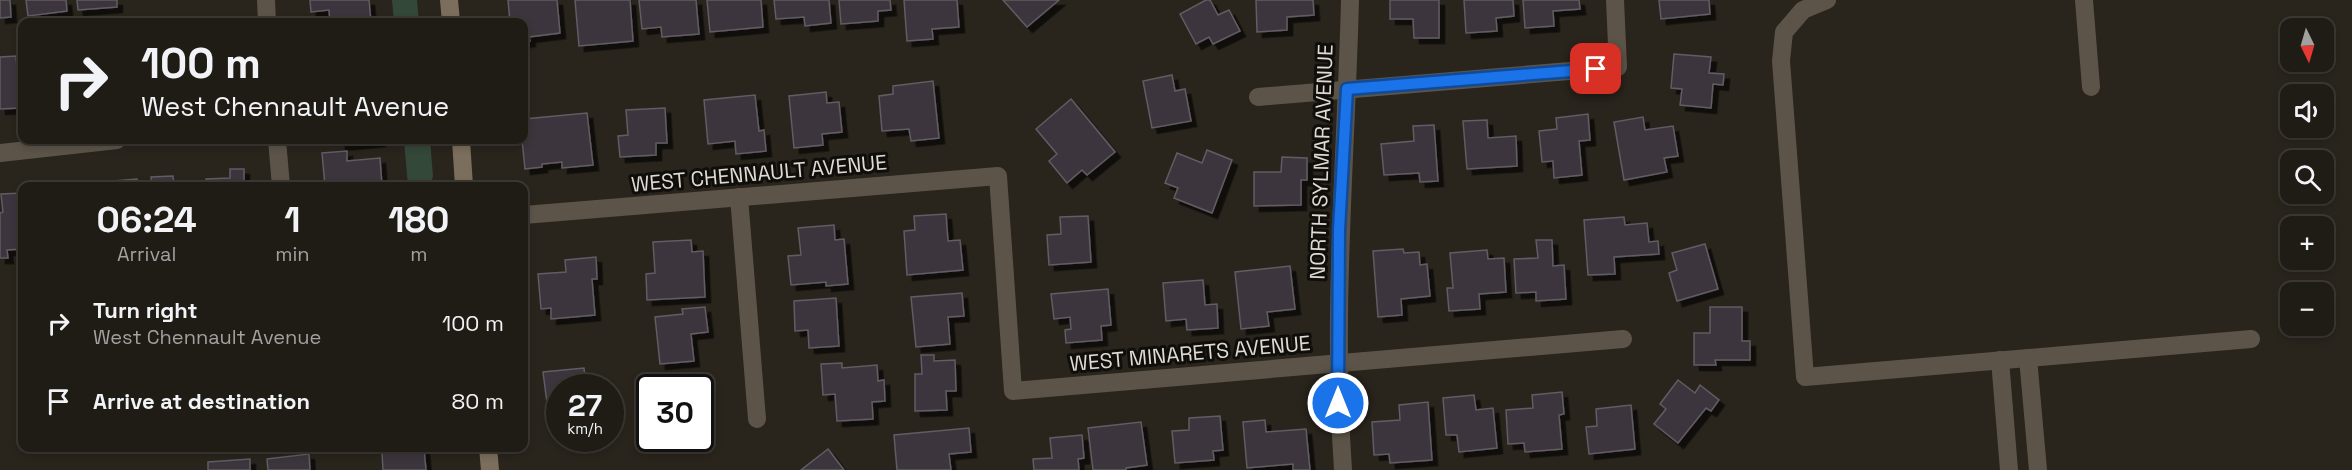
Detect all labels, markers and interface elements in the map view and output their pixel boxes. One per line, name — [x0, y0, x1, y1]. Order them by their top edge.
north arrow — [2280, 18, 2334, 72]
map controls — [2280, 18, 2334, 336]
text: 100 m — [141, 37, 261, 90]
icon: right — [42, 42, 120, 120]
pin — [1570, 43, 1621, 94]
street label: NORTH SYLMAR AVENUE — [1303, 44, 1339, 280]
icon: arrive — [1579, 52, 1612, 85]
button: sound — [2280, 84, 2334, 138]
text: West Chennault Avenue — [141, 89, 449, 124]
street label: WEST CHENNAULT AVENUE — [630, 148, 888, 198]
button: search — [2280, 150, 2334, 204]
text: 06:24 — [97, 197, 197, 243]
text: 1 — [284, 197, 301, 243]
text: 180 — [388, 197, 449, 243]
button: + — [2280, 216, 2334, 270]
text: Arrival — [117, 241, 176, 267]
text: min — [275, 241, 310, 267]
text: m — [410, 241, 427, 267]
button: − — [2280, 282, 2334, 336]
text: Turn right — [93, 296, 198, 324]
icon: right — [42, 307, 75, 340]
text: 100 m — [442, 309, 504, 337]
text: West Chennault Avenue — [93, 324, 321, 350]
street label: WEST MINARETS AVENUE — [1068, 329, 1312, 377]
position arrow — [1306, 371, 1370, 435]
speed limit sign: 30 — [636, 374, 714, 452]
icon: arrive — [42, 385, 75, 418]
text: 27 — [568, 386, 602, 425]
text: Arrive at destination — [93, 387, 310, 415]
text: 80 m — [452, 387, 504, 415]
text: km/h — [567, 419, 603, 438]

